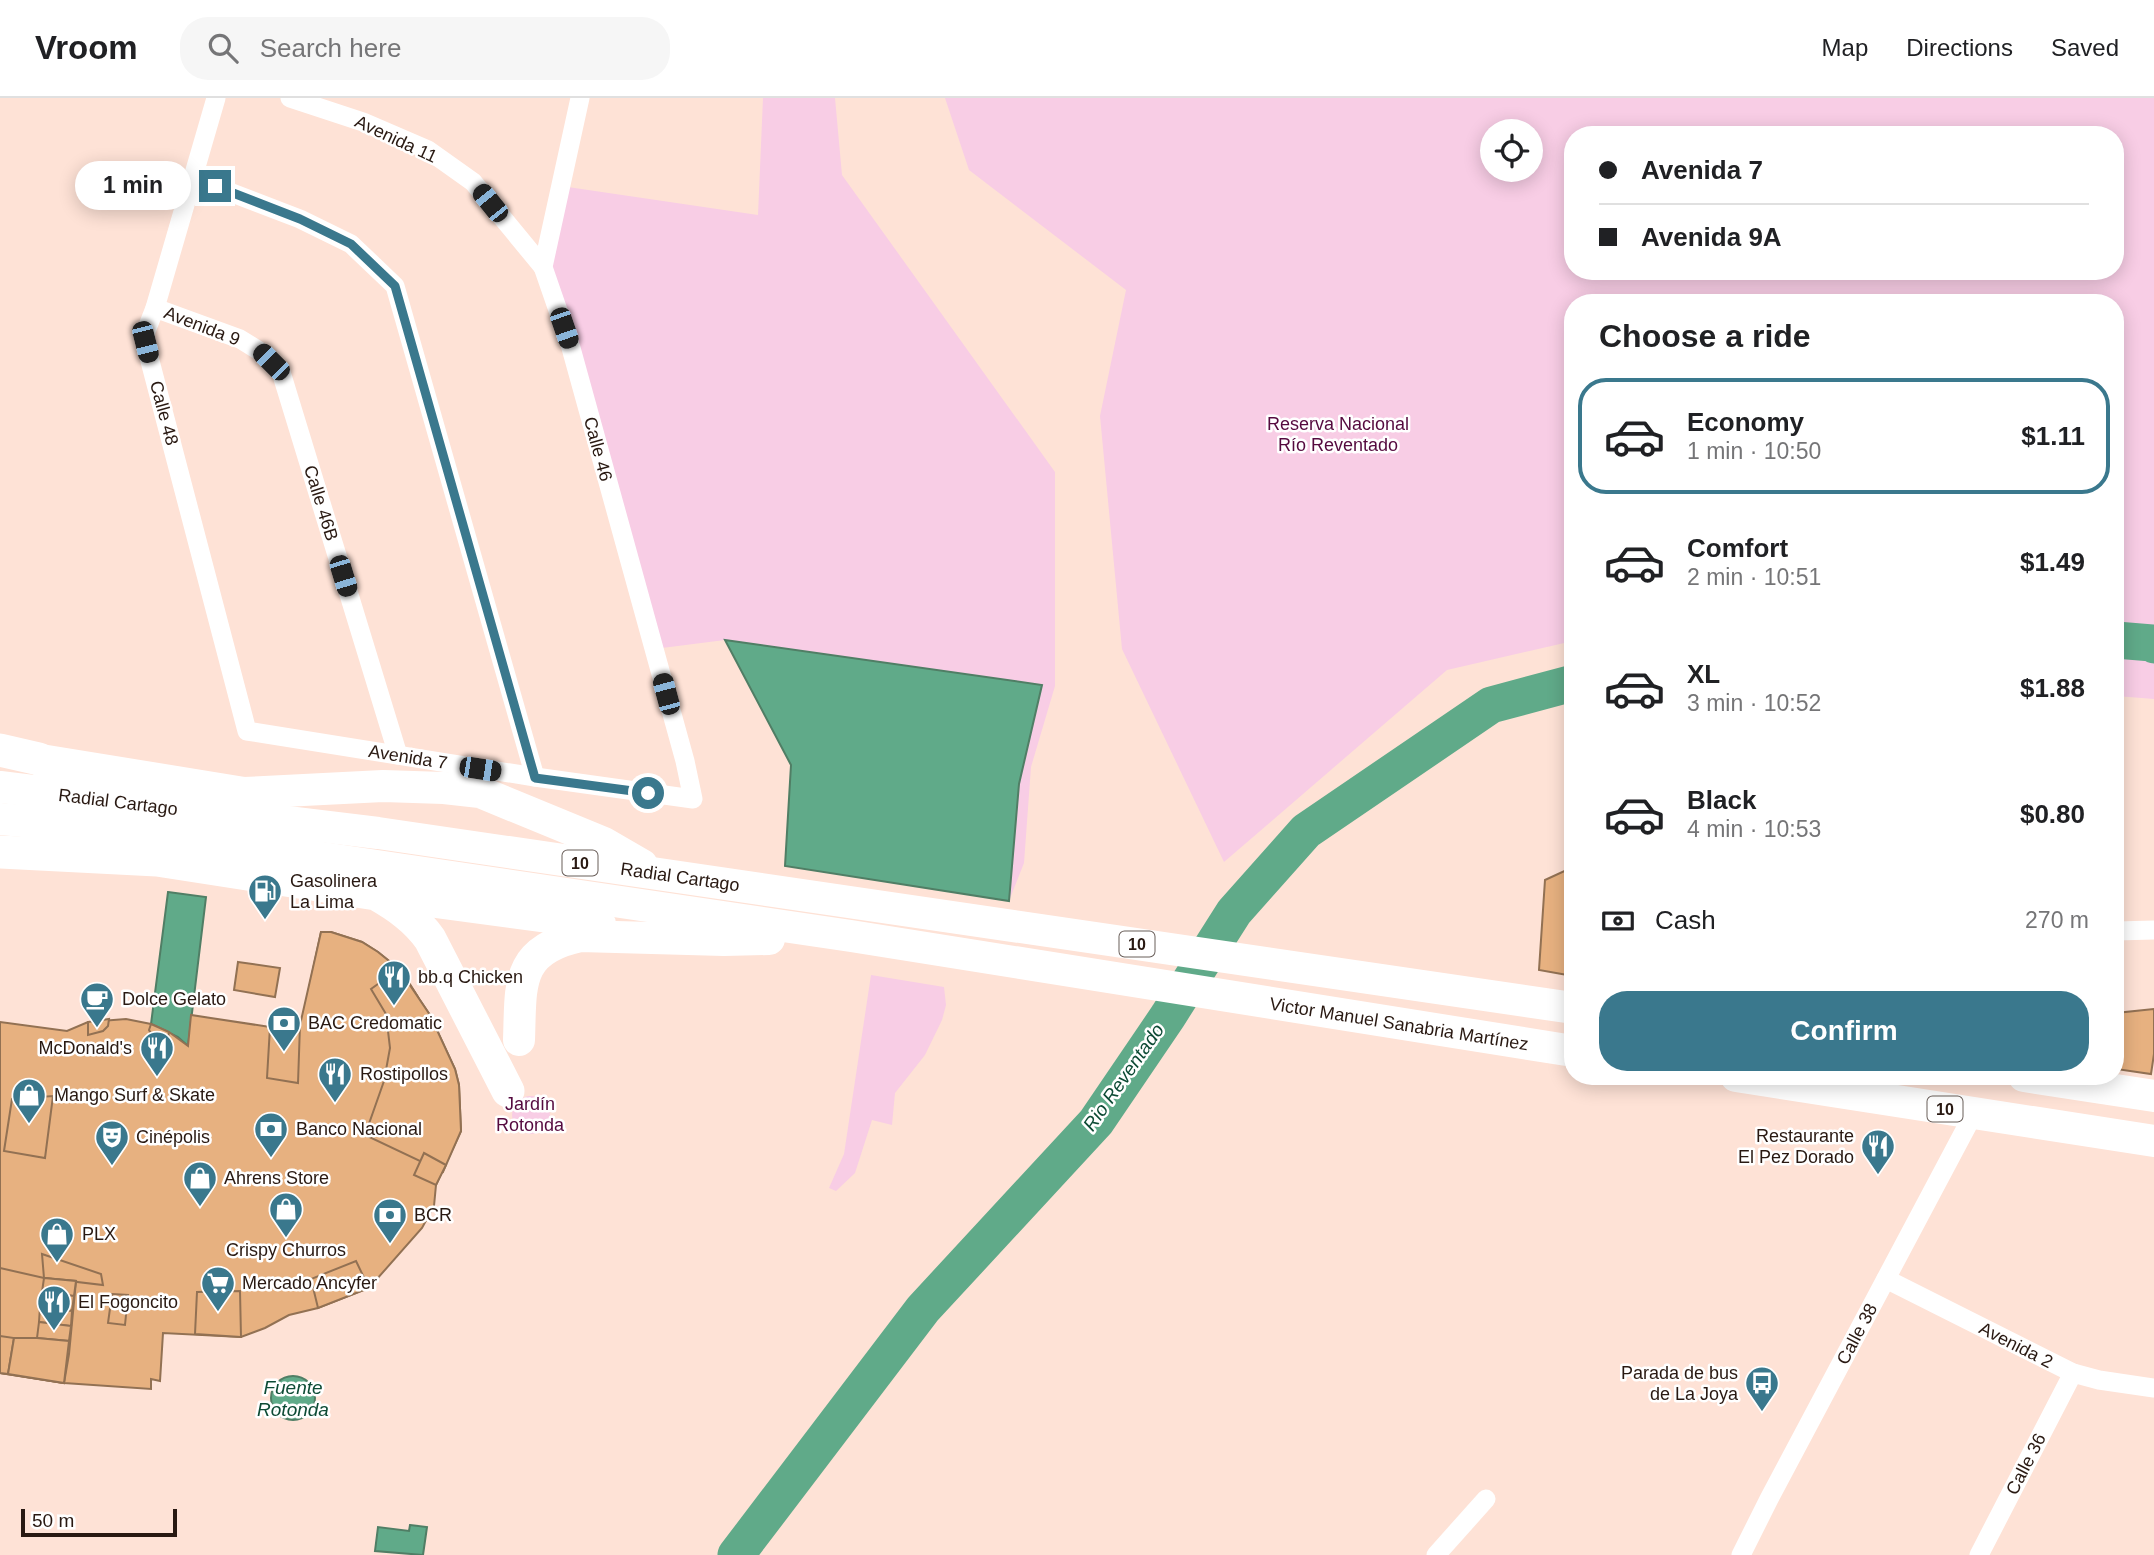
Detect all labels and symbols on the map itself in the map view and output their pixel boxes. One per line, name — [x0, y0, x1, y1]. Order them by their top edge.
street label: Avenida 11 — [352, 111, 440, 167]
callout: 1 min — [75, 162, 190, 210]
route end — [199, 170, 231, 202]
car — [469, 180, 512, 226]
street label: Avenida 9 — [161, 302, 243, 350]
car — [548, 305, 581, 351]
car — [130, 319, 161, 365]
car — [249, 340, 294, 384]
street label: Calle 48 — [146, 379, 182, 447]
park label: Reserva Nacional Río Reventado — [1267, 414, 1409, 455]
street label: Calle 46 — [580, 415, 616, 483]
street label: Calle 46B — [300, 463, 342, 543]
car — [327, 553, 360, 599]
car — [651, 671, 682, 717]
street label: Avenida 7 — [367, 741, 449, 773]
car — [458, 755, 503, 783]
route start — [632, 777, 664, 809]
street label: Radial Cartago — [57, 785, 179, 819]
road number: 10 — [562, 850, 598, 876]
street label: Radial Cartago — [619, 859, 741, 895]
place label: Gasolinera La Lima — [290, 871, 378, 912]
fuel station icon: Gasolinera La Lima — [246, 872, 284, 921]
road number: 10 — [1120, 932, 1154, 957]
restaurant icon: bb.q Chicken — [375, 958, 413, 1007]
place label: bb.q Chicken — [418, 967, 523, 987]
cafe icon: Dolce Gelato — [78, 980, 116, 1029]
place label: Dolce Gelato — [122, 989, 226, 1009]
street label: Victor Manuel Sanabria Martínez — [1268, 994, 1530, 1054]
bank icon: BAC Credomatic — [265, 1004, 303, 1053]
place label: BAC Credomatic — [308, 1013, 442, 1033]
water label: Rio Reventado — [1079, 1020, 1168, 1135]
restaurant icon: McDonald's — [138, 1029, 176, 1078]
place label: McDonald's — [39, 1038, 132, 1058]
restaurant icon: Rostipollos — [316, 1055, 354, 1104]
place label: Rostipollos — [360, 1064, 448, 1084]
shop icon: Mango Surf & Skate — [10, 1076, 48, 1125]
place label: Mango Surf & Skate — [54, 1085, 215, 1105]
park label: Jardín Rotonda — [496, 1094, 565, 1135]
road number: 10 — [1927, 1096, 1962, 1121]
bank icon: Banco Nacional — [252, 1110, 290, 1159]
theatre icon: Cinépolis — [93, 1118, 131, 1167]
place label: Banco Nacional — [296, 1119, 422, 1139]
place label: Restaurante El Pez Dorado — [1738, 1126, 1854, 1167]
place label: Cinépolis — [136, 1127, 210, 1147]
restaurant icon: Restaurante El Pez Dorado — [1859, 1127, 1897, 1176]
shop icon: Ahrens Store — [181, 1159, 219, 1208]
place label: Ahrens Store — [224, 1168, 329, 1188]
shop icon: Crispy Churros — [267, 1190, 305, 1239]
bank icon: BCR — [371, 1196, 409, 1245]
place label: BCR — [414, 1205, 452, 1225]
shop icon: PLX — [38, 1215, 76, 1264]
place label: PLX — [82, 1224, 116, 1244]
place label: Crispy Churros — [226, 1240, 346, 1260]
supermarket icon: Mercado Ancyfer — [199, 1264, 237, 1313]
place label: Mercado Ancyfer — [242, 1273, 377, 1293]
restaurant icon: El Fogoncito — [35, 1283, 73, 1332]
place label: El Fogoncito — [78, 1292, 178, 1312]
street label: Calle 38 — [1833, 1300, 1881, 1368]
street label: Avenida 2 — [1976, 1318, 2056, 1372]
place label: Parada de bus de La Joya — [1621, 1363, 1739, 1404]
bus stop icon: Parada de bus de La Joya — [1743, 1364, 1781, 1413]
water label: Fuente Rotonda — [257, 1377, 329, 1420]
street label: Calle 36 — [2002, 1430, 2050, 1498]
scale bar — [21, 1506, 177, 1538]

